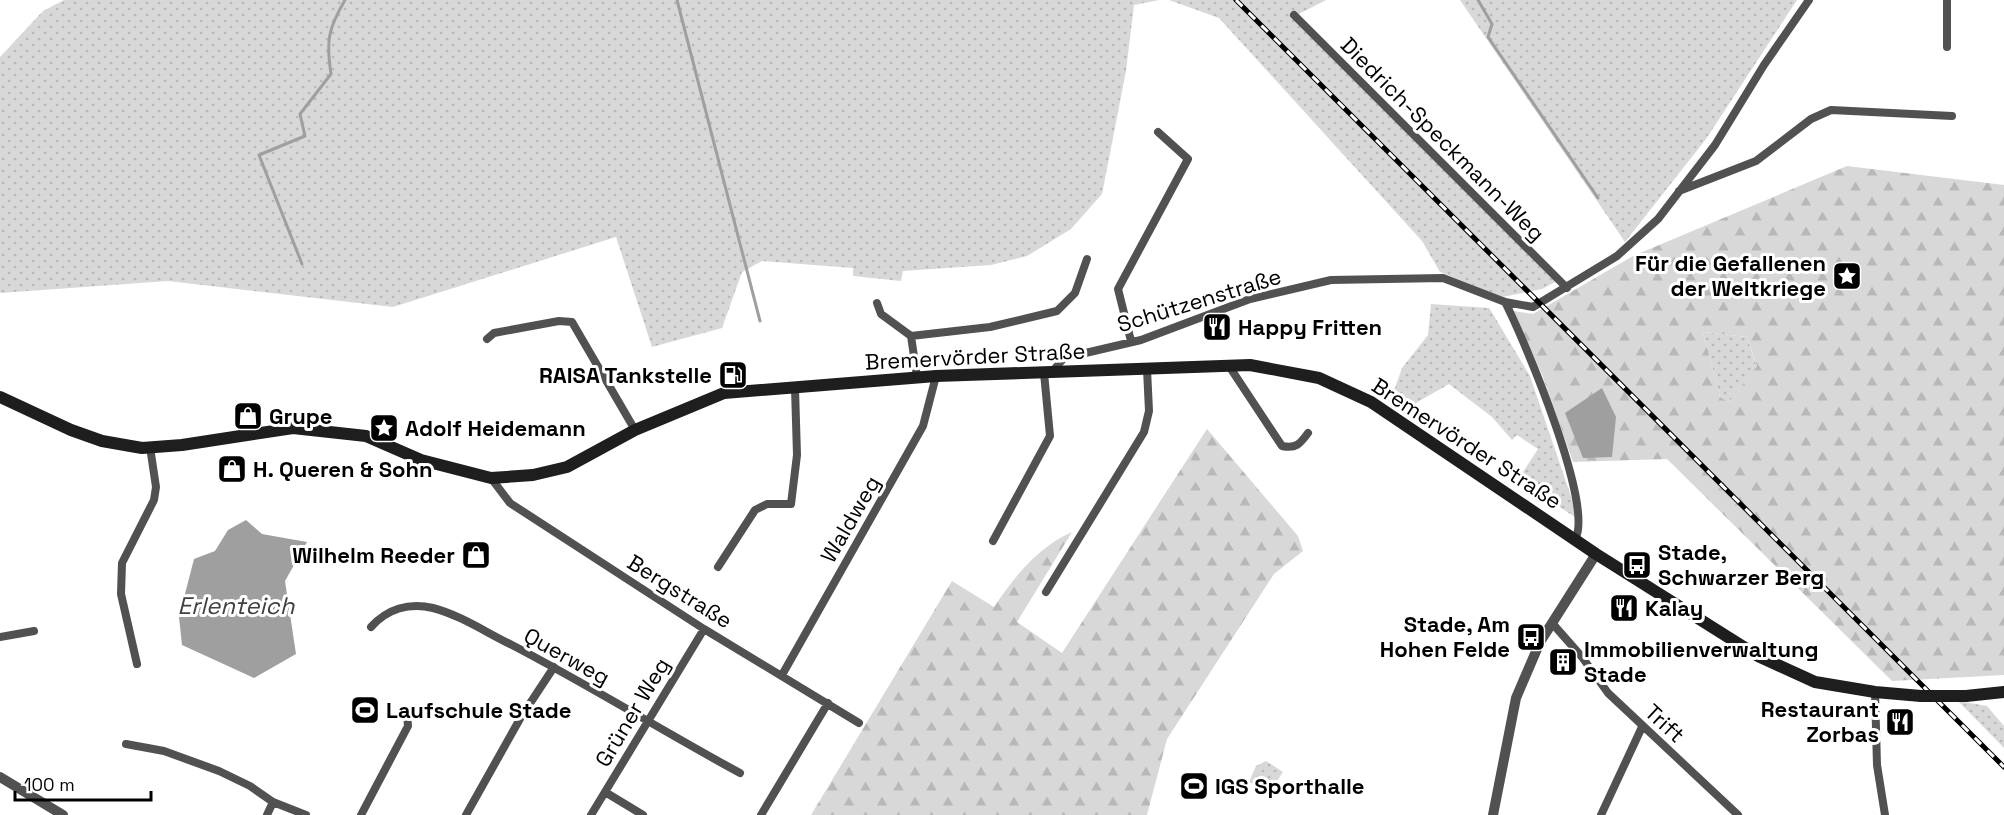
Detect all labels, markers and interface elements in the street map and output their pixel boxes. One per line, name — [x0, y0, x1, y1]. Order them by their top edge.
street label: Diedrich-Speckmann-Weg — [1335, 31, 1551, 247]
place label: Für die Gefallenen der Weltkriege — [1635, 249, 1826, 302]
place icon: Für die Gefallenen der Weltkriege — [1831, 260, 1863, 292]
street label: Schützenstraße — [1114, 262, 1284, 338]
restaurant icon: Happy Fritten — [1201, 311, 1233, 343]
place label: Happy Fritten — [1238, 313, 1382, 341]
street label: Bremervörder Straße — [864, 336, 1086, 376]
fuel station icon: RAISA Tankstelle — [717, 359, 749, 391]
place label: RAISA Tankstelle — [539, 361, 712, 389]
street label: Bremervörder Straße — [1367, 371, 1567, 515]
shop icon: Grupe — [232, 400, 264, 432]
place label: Grupe — [269, 402, 333, 430]
place icon: Adolf Heidemann — [368, 412, 400, 444]
place label: Adolf Heidemann — [405, 414, 586, 442]
shop icon: H. Queren & Sohn — [216, 453, 248, 485]
place label: H. Queren & Sohn — [253, 455, 433, 483]
street label: Waldweg — [814, 471, 886, 567]
place label: Stade, Schwarzer Berg — [1658, 538, 1824, 591]
shop icon: Wilhelm Reeder — [460, 539, 492, 571]
place label: Wilhelm Reeder — [292, 541, 455, 569]
street label: Bergstraße — [622, 548, 738, 634]
bus stop icon: Stade, Schwarzer Berg — [1621, 549, 1653, 581]
water label: Erlenteich — [178, 590, 296, 621]
restaurant icon: Kalay — [1608, 592, 1640, 624]
place label: Kalay — [1645, 594, 1703, 622]
place label: Stade, Am Hohen Felde — [1380, 610, 1510, 663]
street label: Querweg — [519, 621, 615, 691]
bus stop icon: Stade, Am Hohen Felde — [1515, 621, 1547, 653]
place label: Immobilienverwaltung Stade — [1584, 635, 1819, 688]
building icon: Immobilienverwaltung Stade — [1547, 646, 1579, 678]
street label: Grüner Weg — [588, 652, 676, 772]
sports icon: Laufschule Stade — [349, 694, 381, 726]
place label: Restaurant Zorbas — [1761, 695, 1879, 748]
place label: Laufschule Stade — [386, 696, 571, 724]
street label: Trift — [1639, 698, 1691, 748]
restaurant icon: Restaurant Zorbas — [1884, 706, 1916, 738]
scale bar — [15, 764, 152, 802]
sports icon: IGS Sporthalle — [1178, 770, 1210, 802]
place label: IGS Sporthalle — [1215, 772, 1365, 800]
text: 100 m — [24, 773, 75, 796]

